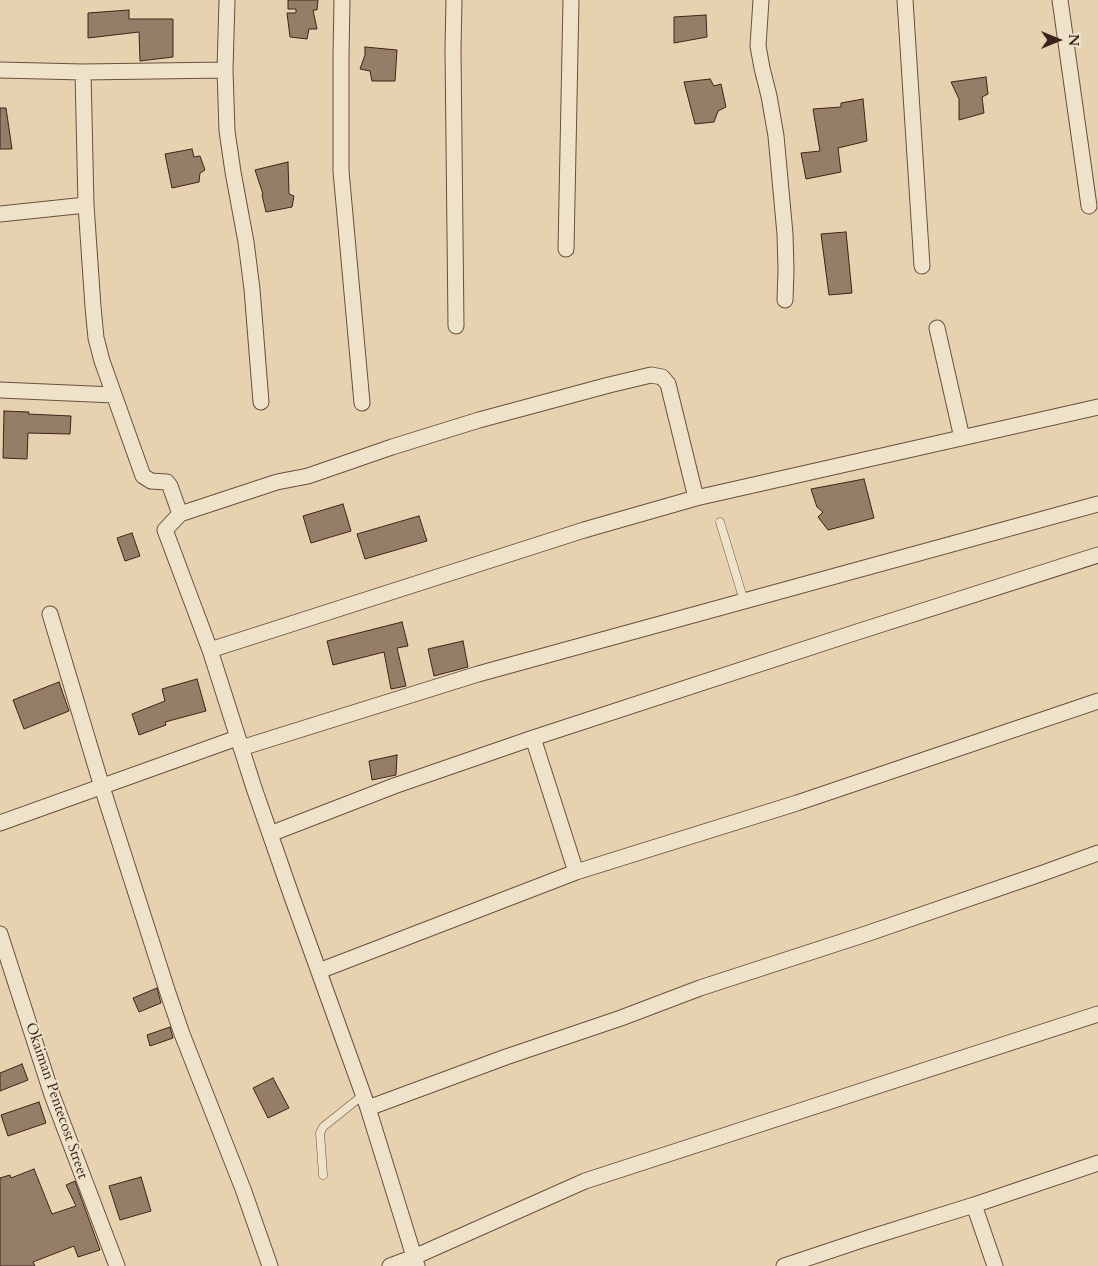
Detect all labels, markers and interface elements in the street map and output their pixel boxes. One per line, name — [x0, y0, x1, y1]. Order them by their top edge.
north arrow — [1033, 15, 1083, 65]
text: N — [1064, 34, 1083, 46]
street label: Okaiman Pentecost Street — [21, 1021, 91, 1181]

